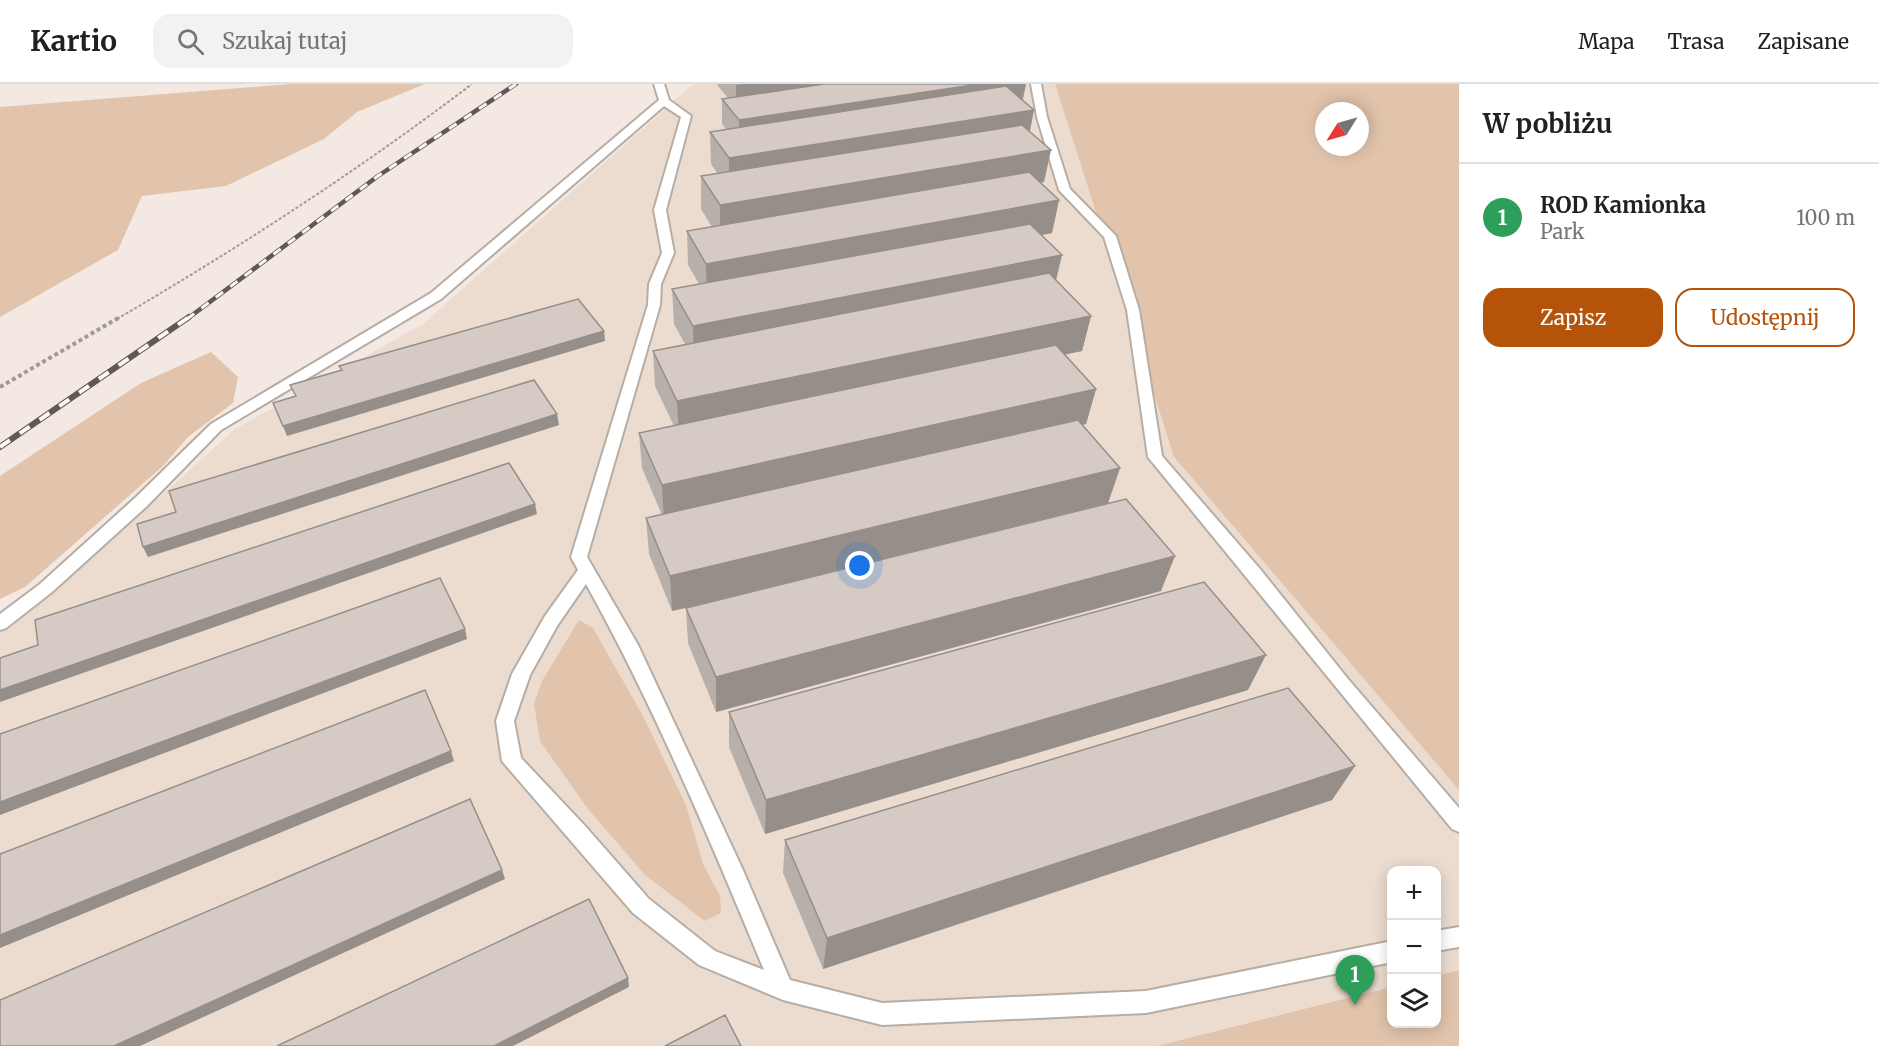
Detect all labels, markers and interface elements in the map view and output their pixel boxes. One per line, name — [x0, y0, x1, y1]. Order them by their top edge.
search box — [153, 14, 573, 68]
text: Kartio — [30, 23, 117, 59]
icon: search — [174, 25, 207, 58]
text: Szukaj tutaj — [222, 27, 347, 55]
text: Mapa — [1578, 28, 1635, 55]
text: Trasa — [1668, 28, 1725, 55]
text: Zapisane — [1758, 28, 1849, 55]
north arrow — [1315, 102, 1369, 156]
text: W pobliżu — [1483, 107, 1612, 140]
text: ROD Kamionka — [1540, 191, 1706, 219]
text: 1 — [1498, 205, 1507, 230]
text: 100 m — [1796, 205, 1855, 230]
text: Park — [1540, 219, 1584, 244]
button: Zapisz — [1483, 288, 1663, 347]
button: Udostępnij — [1675, 288, 1855, 347]
your location — [845, 551, 874, 580]
map controls — [1387, 866, 1441, 1028]
button: + — [1387, 866, 1441, 920]
button: − — [1387, 920, 1441, 974]
pin: 1 — [1336, 956, 1374, 1005]
button: layers — [1387, 974, 1441, 1028]

